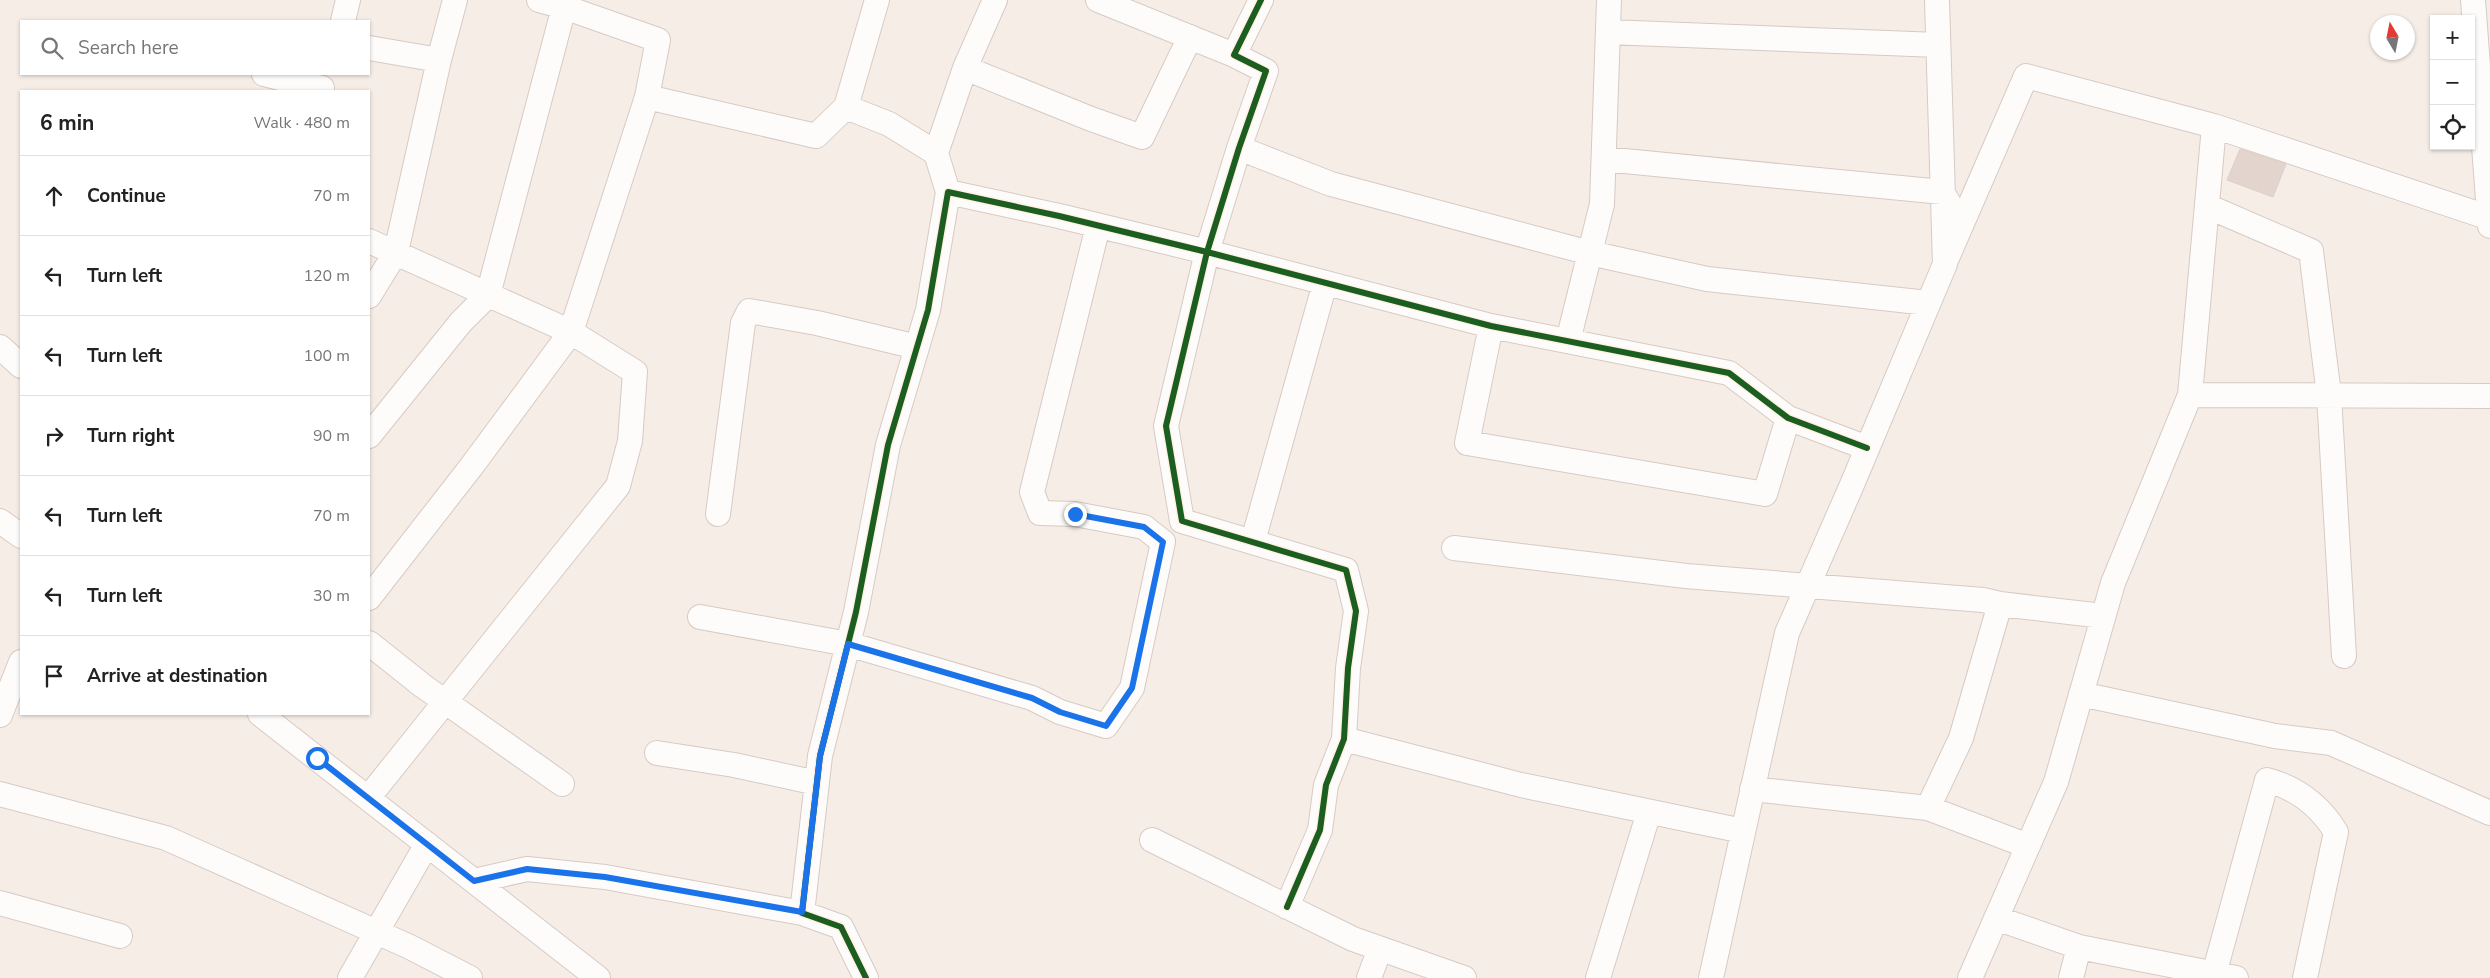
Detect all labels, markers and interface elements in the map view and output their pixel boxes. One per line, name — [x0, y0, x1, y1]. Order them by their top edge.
north arrow — [2370, 15, 2415, 60]
map controls — [2430, 15, 2475, 150]
button: + — [2430, 15, 2475, 60]
search box — [20, 20, 370, 75]
icon: search — [38, 34, 66, 62]
text: Search here — [78, 35, 179, 61]
button: − — [2430, 60, 2475, 105]
button: locate — [2430, 105, 2475, 150]
text: 6 min — [40, 109, 94, 137]
text: Walk · 480 m — [254, 112, 350, 134]
icon: ahead — [40, 182, 68, 210]
text: Continue — [87, 183, 166, 209]
text: 70 m — [313, 185, 350, 207]
icon: left — [40, 262, 68, 290]
text: Turn left — [87, 263, 162, 289]
text: 120 m — [303, 265, 350, 287]
icon: left — [40, 342, 68, 370]
text: Turn left — [87, 343, 162, 369]
text: 100 m — [303, 345, 350, 367]
icon: right — [40, 422, 68, 450]
text: Turn right — [87, 423, 174, 449]
text: 90 m — [313, 425, 350, 447]
icon: left — [40, 502, 68, 530]
text: Turn left — [87, 503, 162, 529]
route end — [1064, 503, 1087, 526]
text: 70 m — [313, 505, 350, 527]
icon: left — [40, 582, 68, 610]
text: Turn left — [87, 583, 162, 609]
text: 30 m — [313, 585, 350, 607]
icon: arrive — [40, 662, 68, 690]
text: Arrive at destination — [87, 663, 268, 689]
route start — [306, 747, 329, 770]

